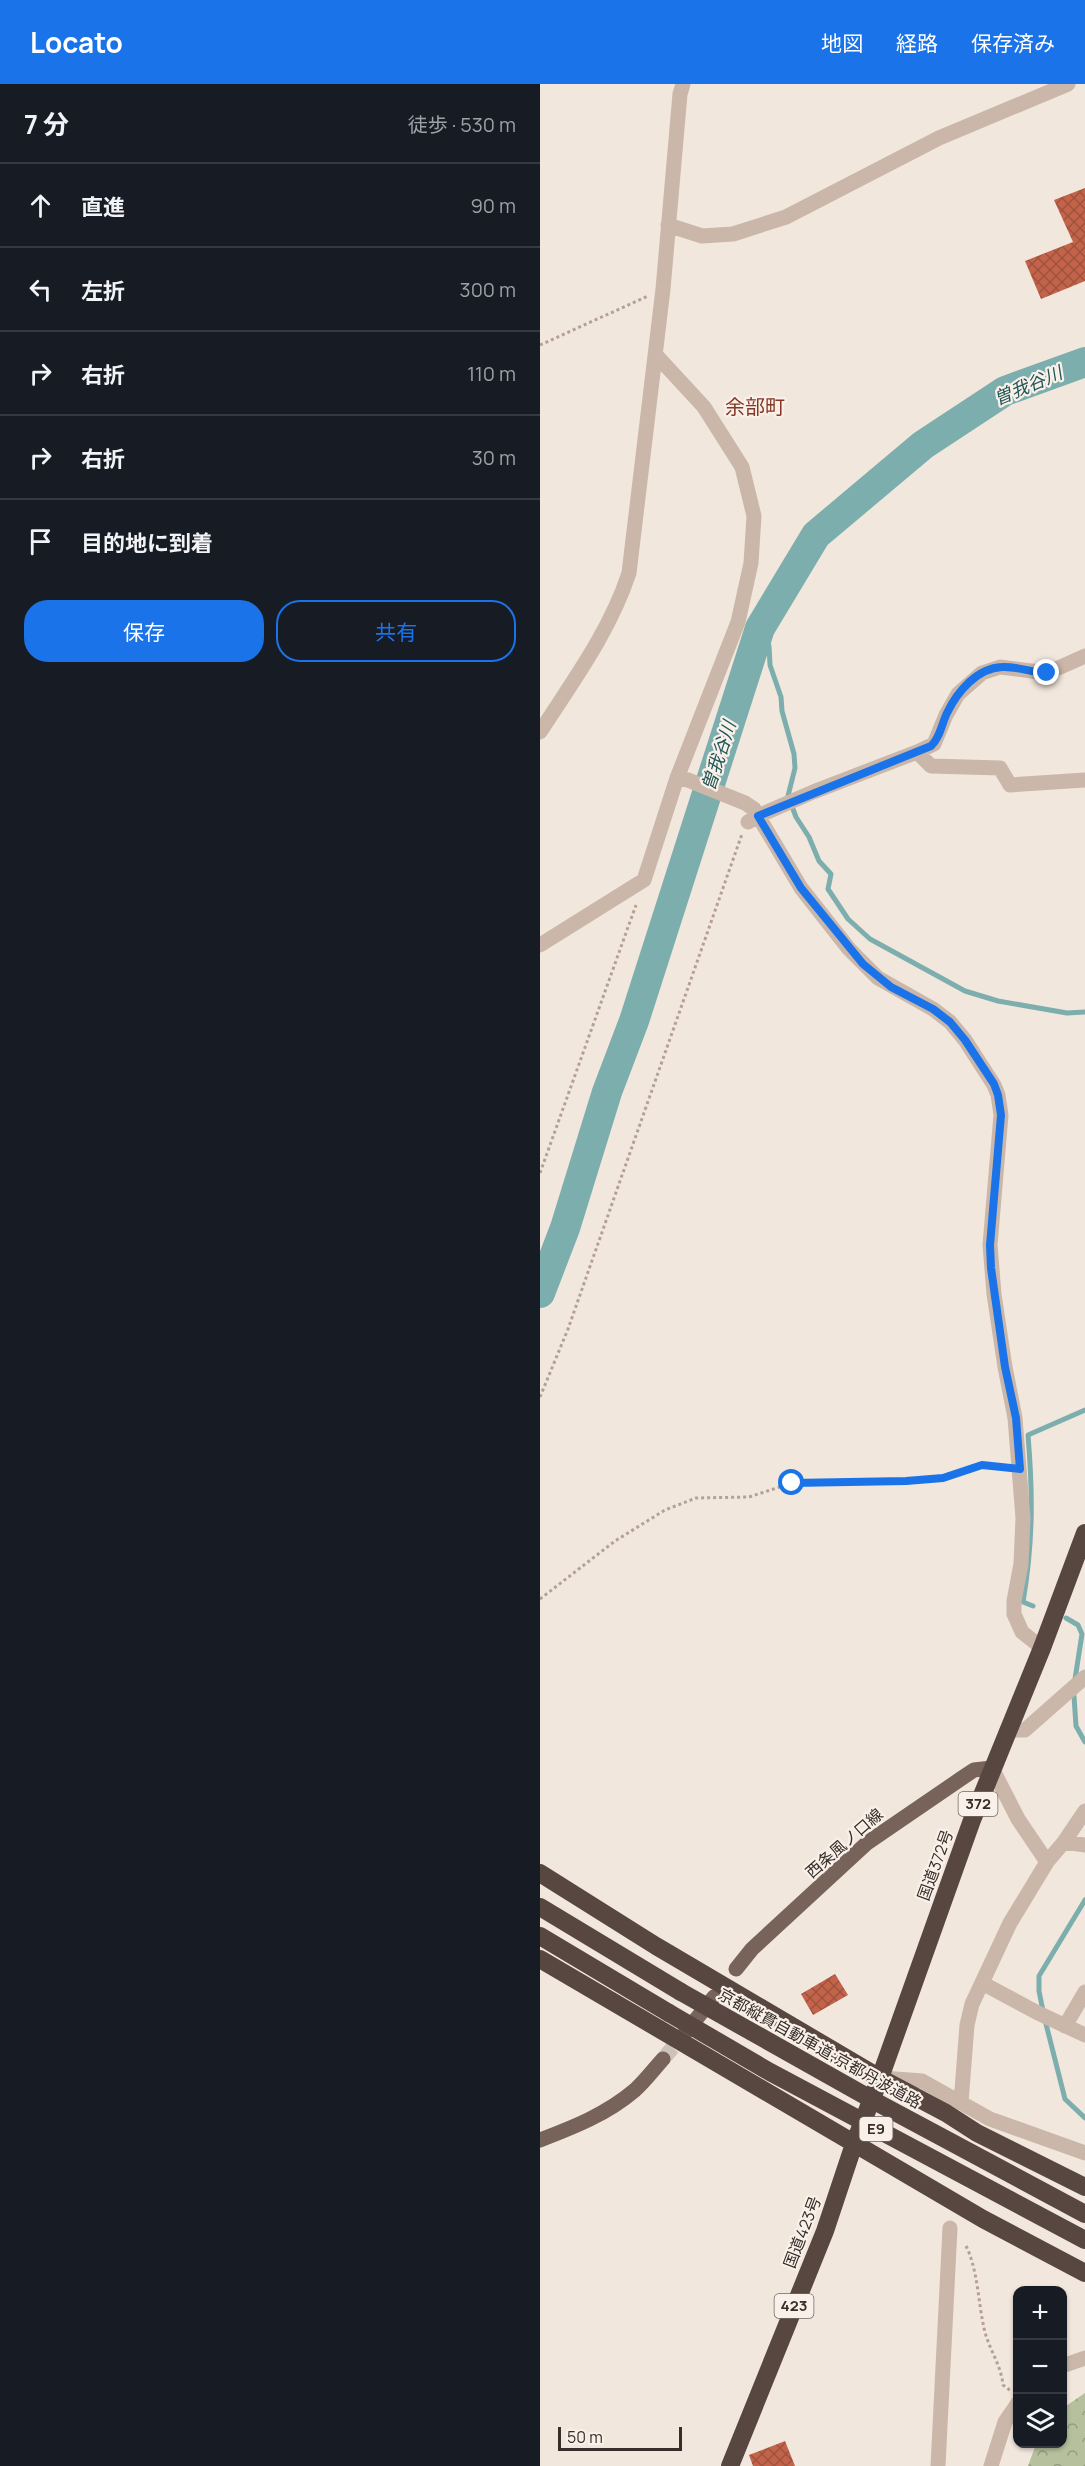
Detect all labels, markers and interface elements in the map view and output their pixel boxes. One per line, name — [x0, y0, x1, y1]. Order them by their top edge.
text: Locato — [30, 23, 123, 61]
text: 地図 — [821, 29, 863, 57]
text: 経路 — [896, 29, 938, 57]
text: 保存済み — [971, 29, 1055, 57]
text: 7 分 — [24, 106, 69, 142]
text: 徒歩 · 530 m — [408, 111, 516, 138]
icon: ahead — [24, 189, 57, 222]
text: 直進 — [81, 192, 125, 222]
text: 90 m — [470, 192, 516, 219]
icon: left — [24, 273, 57, 306]
text: 左折 — [81, 276, 125, 306]
text: 300 m — [460, 276, 516, 303]
icon: right — [24, 357, 57, 390]
water label: 曽我谷川 — [990, 359, 1067, 410]
text: 右折 — [81, 360, 125, 390]
text: 110 m — [467, 360, 516, 387]
district label: 余部町 — [725, 393, 785, 420]
icon: right — [24, 441, 57, 474]
text: 右折 — [81, 444, 125, 474]
text: 30 m — [472, 444, 516, 471]
icon: arrive — [24, 525, 57, 558]
text: 目的地に到着 — [81, 528, 213, 558]
button: 保存 — [24, 600, 264, 662]
button: 共有 — [276, 600, 516, 662]
route end — [1033, 659, 1059, 685]
water label: 曽我谷川 — [696, 716, 741, 794]
route start — [778, 1469, 804, 1495]
road number: 372 — [958, 1792, 998, 1816]
street label: 西条風ノ口線 — [801, 1803, 887, 1883]
street label: 国道372号 — [912, 1826, 958, 1904]
street label: 京都縦貫自動車道;京都丹波道路 — [715, 1983, 925, 2113]
road number: E9 — [860, 2117, 892, 2141]
street label: 国道423号 — [778, 2193, 826, 2271]
map controls — [1013, 2286, 1067, 2448]
button: + — [1013, 2286, 1067, 2340]
road number: 423 — [774, 2294, 814, 2318]
button: − — [1013, 2340, 1067, 2394]
button: layers — [1013, 2394, 1067, 2448]
scale bar — [558, 2424, 682, 2452]
text: 50 m — [567, 2426, 603, 2448]

